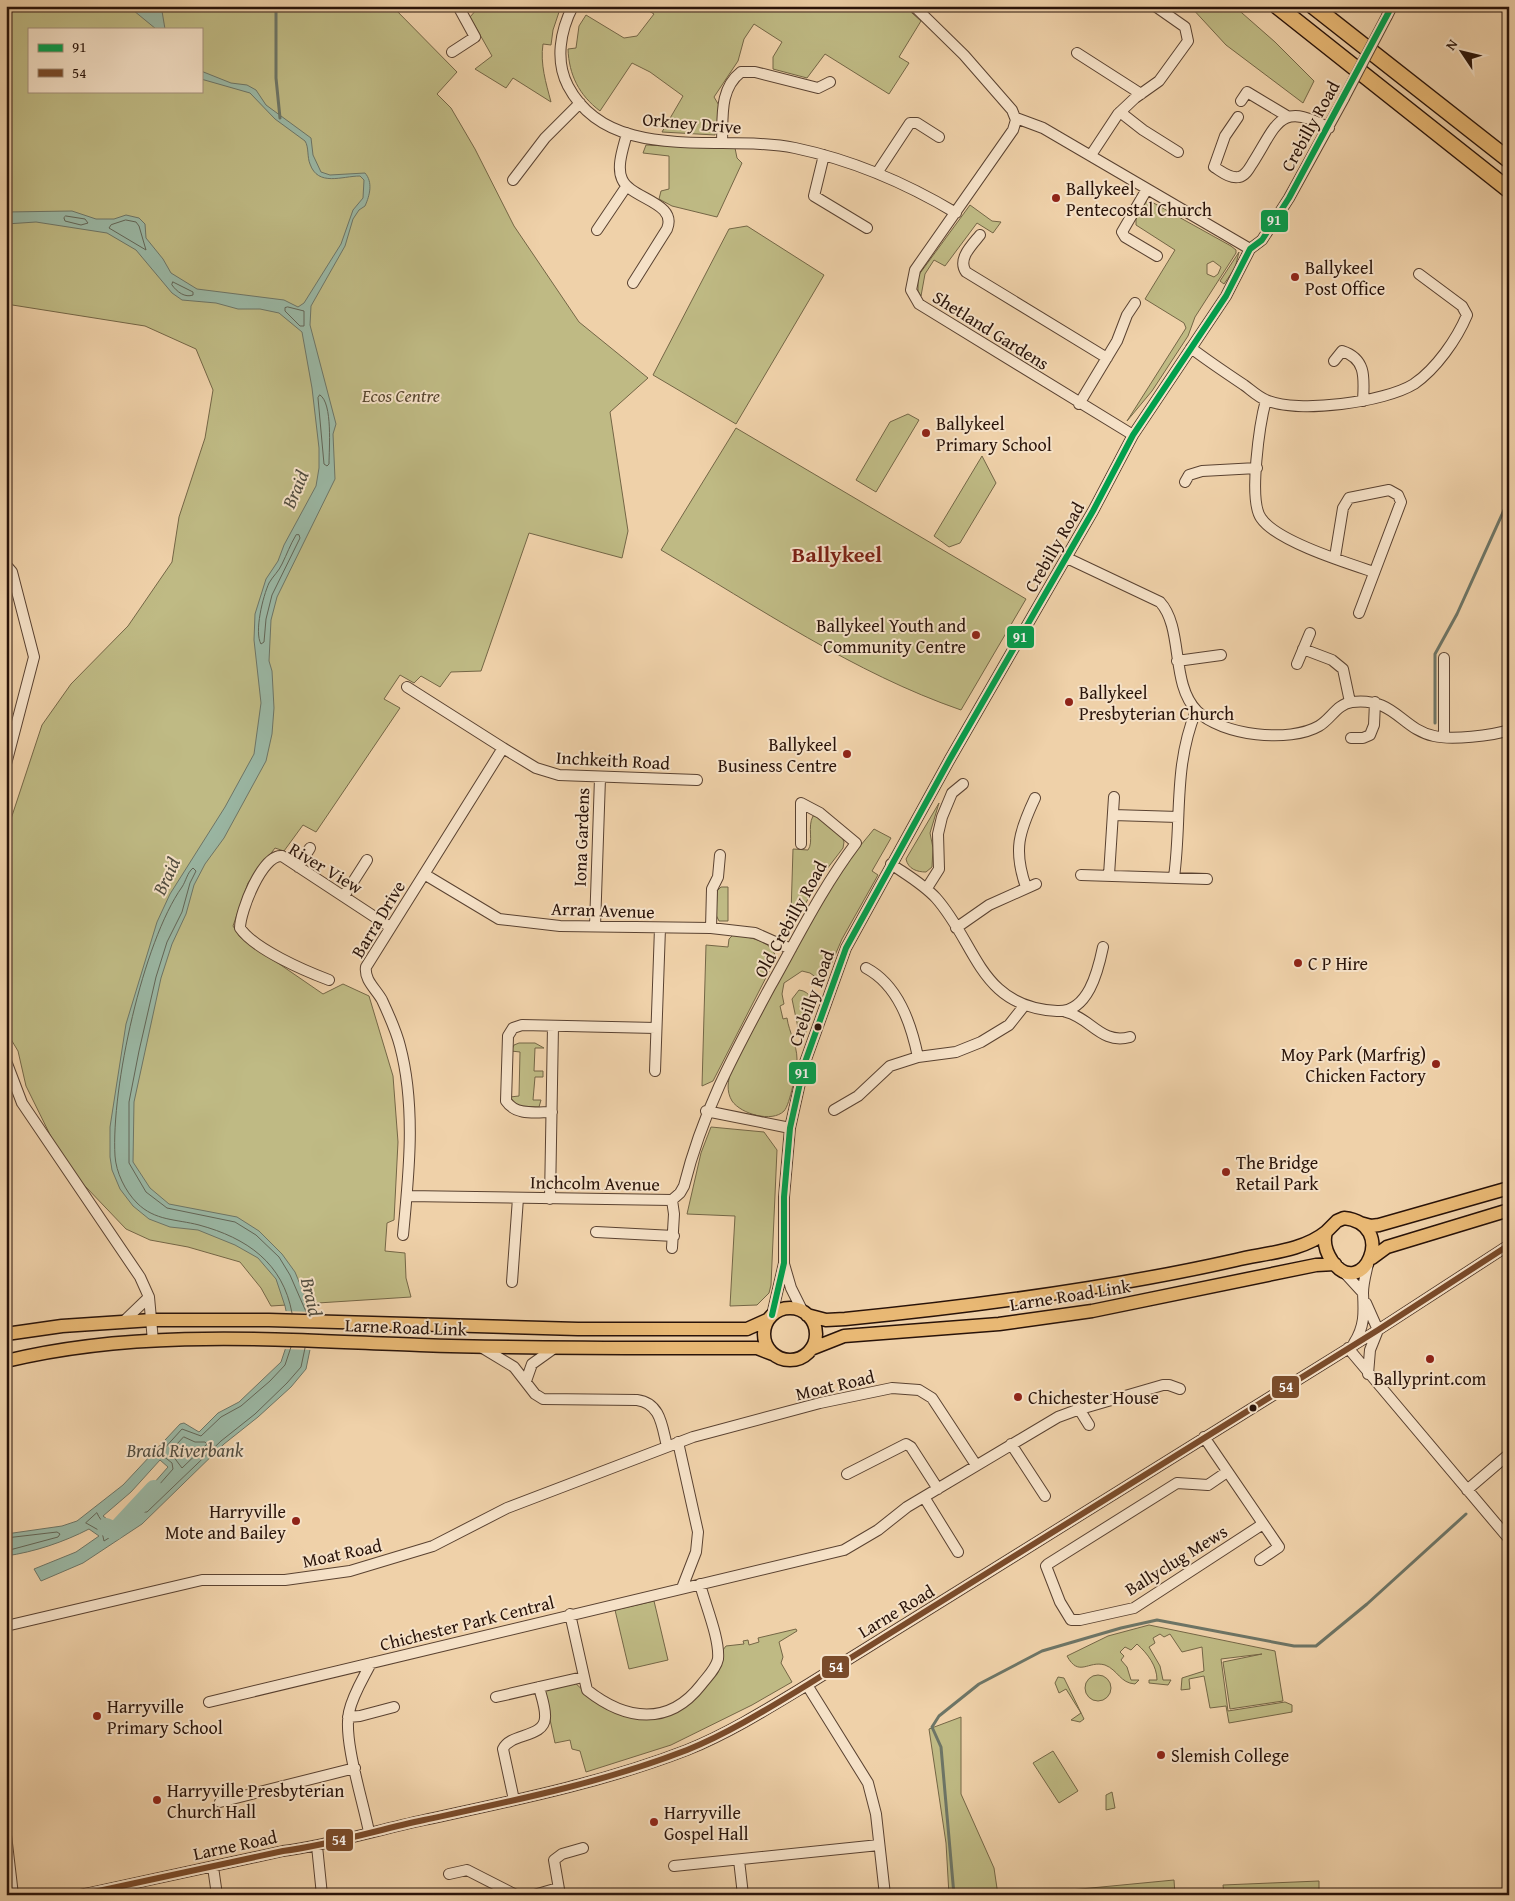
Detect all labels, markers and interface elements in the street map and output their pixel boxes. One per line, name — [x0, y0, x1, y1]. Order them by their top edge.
legend — [28, 28, 202, 92]
north arrow — [1438, 28, 1488, 78]
text: N — [1440, 34, 1463, 54]
text: 91 — [72, 36, 86, 57]
text: 54 — [72, 62, 86, 83]
street label: Crebilly Road — [1274, 75, 1346, 176]
street label: Orkney Drive — [641, 105, 743, 141]
place label: Ballykeel Pentecostal Church — [1066, 175, 1212, 223]
marker: Ballykeel Pentecostal Church — [1050, 192, 1062, 204]
line badge: 91 — [1260, 209, 1289, 233]
text: 91 — [1267, 210, 1281, 230]
place label: Ballykeel Post Office — [1305, 254, 1385, 302]
marker: Ballykeel Post Office — [1289, 271, 1301, 283]
street label: Shetland Gardens — [928, 283, 1054, 377]
park label: Ecos Centre — [361, 382, 440, 409]
place label: Ballykeel Primary School — [936, 410, 1052, 458]
marker: Ballykeel Primary School — [920, 427, 932, 439]
water label: Braid — [274, 466, 315, 513]
street label: Crebilly Road — [1017, 496, 1091, 597]
district label: Ballykeel — [792, 538, 882, 570]
place label: Ballykeel Youth and Community Centre — [816, 612, 966, 660]
line badge: 91 — [1006, 625, 1035, 649]
text: 91 — [1013, 627, 1027, 647]
marker: Ballykeel Youth and Community Centre — [970, 629, 982, 641]
place label: Ballykeel Presbyterian Church — [1079, 679, 1234, 727]
marker: Ballykeel Presbyterian Church — [1063, 696, 1075, 708]
place label: Ballykeel Business Centre — [718, 731, 837, 779]
street label: Inchkeith Road — [555, 744, 671, 776]
marker: Ballykeel Business Centre — [841, 748, 853, 760]
street label: Iona Gardens — [566, 787, 596, 887]
street label: River View — [284, 835, 368, 901]
water label: Braid — [145, 852, 187, 900]
street label: Old Crebilly Road — [747, 855, 834, 982]
street label: Barra Drive — [344, 875, 412, 963]
street label: Arran Avenue — [551, 895, 655, 925]
street label: Crebilly Road — [781, 946, 841, 1050]
place label: C P Hire — [1308, 950, 1368, 977]
marker: C P Hire — [1292, 957, 1304, 969]
unlabelled marker — [813, 1022, 823, 1032]
place label: Moy Park (Marfrig) Chicken Factory — [1281, 1041, 1426, 1089]
marker: Moy Park (Marfrig) Chicken Factory — [1430, 1058, 1442, 1070]
line badge: 91 — [788, 1061, 817, 1085]
text: 91 — [795, 1063, 809, 1083]
place label: The Bridge Retail Park — [1236, 1149, 1319, 1197]
marker: The Bridge Retail Park — [1220, 1166, 1232, 1178]
street label: Inchcolm Avenue — [530, 1168, 660, 1198]
street label: Larne Road Link — [1008, 1272, 1133, 1318]
water label: Braid — [294, 1274, 330, 1319]
street label: Larne Road Link — [345, 1311, 468, 1343]
marker: Ballyprint.com — [1424, 1353, 1436, 1365]
street label: Moat Road — [793, 1363, 878, 1407]
place label: Ballyprint.com — [1374, 1365, 1487, 1392]
line badge: 54 — [1271, 1375, 1300, 1399]
text: 54 — [1279, 1377, 1293, 1397]
place label: Chichester House — [1028, 1384, 1159, 1411]
marker: Chichester House — [1012, 1391, 1024, 1403]
unlabelled marker — [1248, 1403, 1258, 1413]
water label: Braid Riverbank — [125, 1436, 244, 1464]
place label: Harryville Mote and Bailey — [165, 1498, 286, 1546]
marker: Harryville Mote and Bailey — [290, 1515, 302, 1527]
street label: Ballyclug Mews — [1120, 1518, 1232, 1602]
street label: Moat Road — [300, 1531, 385, 1575]
street label: Larne Road — [853, 1577, 940, 1644]
street label: Chichester Park Central — [377, 1588, 557, 1658]
line badge: 54 — [821, 1655, 850, 1679]
text: 54 — [829, 1657, 843, 1677]
place label: Harryville Primary School — [107, 1693, 223, 1741]
marker: Harryville Primary School — [91, 1710, 103, 1722]
place label: Slemish College — [1171, 1742, 1289, 1769]
marker: Slemish College — [1155, 1749, 1167, 1761]
place label: Harryville Presbyterian Church Hall — [167, 1777, 344, 1825]
marker: Harryville Presbyterian Church Hall — [151, 1794, 163, 1806]
place label: Harryville Gospel Hall — [664, 1799, 749, 1847]
marker: Harryville Gospel Hall — [648, 1816, 660, 1828]
street label: Larne Road — [191, 1823, 280, 1867]
line badge: 54 — [325, 1828, 354, 1852]
text: 54 — [332, 1830, 346, 1850]

